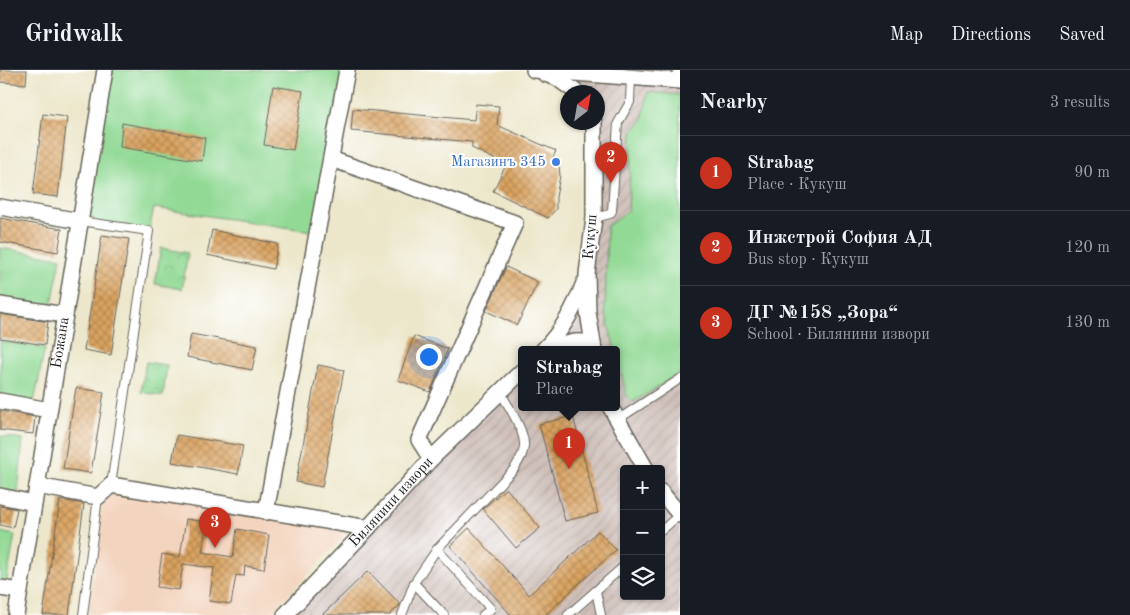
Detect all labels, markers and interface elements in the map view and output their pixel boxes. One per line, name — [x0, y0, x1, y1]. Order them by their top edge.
text: Gridwalk — [25, 23, 123, 47]
text: Map — [890, 26, 923, 44]
text: Directions — [951, 26, 1031, 44]
text: Saved — [1059, 26, 1105, 44]
north arrow — [560, 85, 605, 130]
text: Nearby — [700, 92, 768, 113]
text: 3 results — [1050, 95, 1110, 111]
pin: 2 — [595, 142, 627, 183]
text: Strabag — [747, 154, 814, 173]
place label: Магазинъ 345 — [451, 155, 546, 170]
marker: Магазинъ 345 — [550, 156, 562, 168]
text: 1 — [711, 165, 721, 181]
text: 90 m — [1074, 165, 1110, 181]
text: Place · Кукуш — [747, 177, 847, 193]
street label: Кукуш — [582, 214, 600, 260]
text: Инжстрой София АД — [747, 229, 932, 248]
text: 2 — [711, 240, 721, 256]
text: 120 m — [1065, 240, 1110, 256]
text: Bus stop · Кукуш — [747, 252, 869, 268]
text: ДГ №158 „Зора“ — [747, 304, 898, 323]
street label: Божана — [49, 315, 72, 369]
text: 3 — [711, 315, 721, 331]
text: 130 m — [1065, 315, 1110, 331]
text: School · Билянини извори — [747, 327, 930, 343]
your location — [416, 344, 442, 370]
popup — [518, 346, 620, 411]
text: Strabag — [536, 359, 602, 378]
text: Place — [536, 382, 573, 398]
pin: 1 — [553, 428, 585, 469]
street label: Билянини извори — [347, 454, 436, 550]
map controls — [620, 465, 665, 600]
button: + — [620, 465, 665, 510]
pin: 3 — [199, 507, 231, 548]
button: − — [620, 510, 665, 555]
button: layers — [620, 555, 665, 600]

